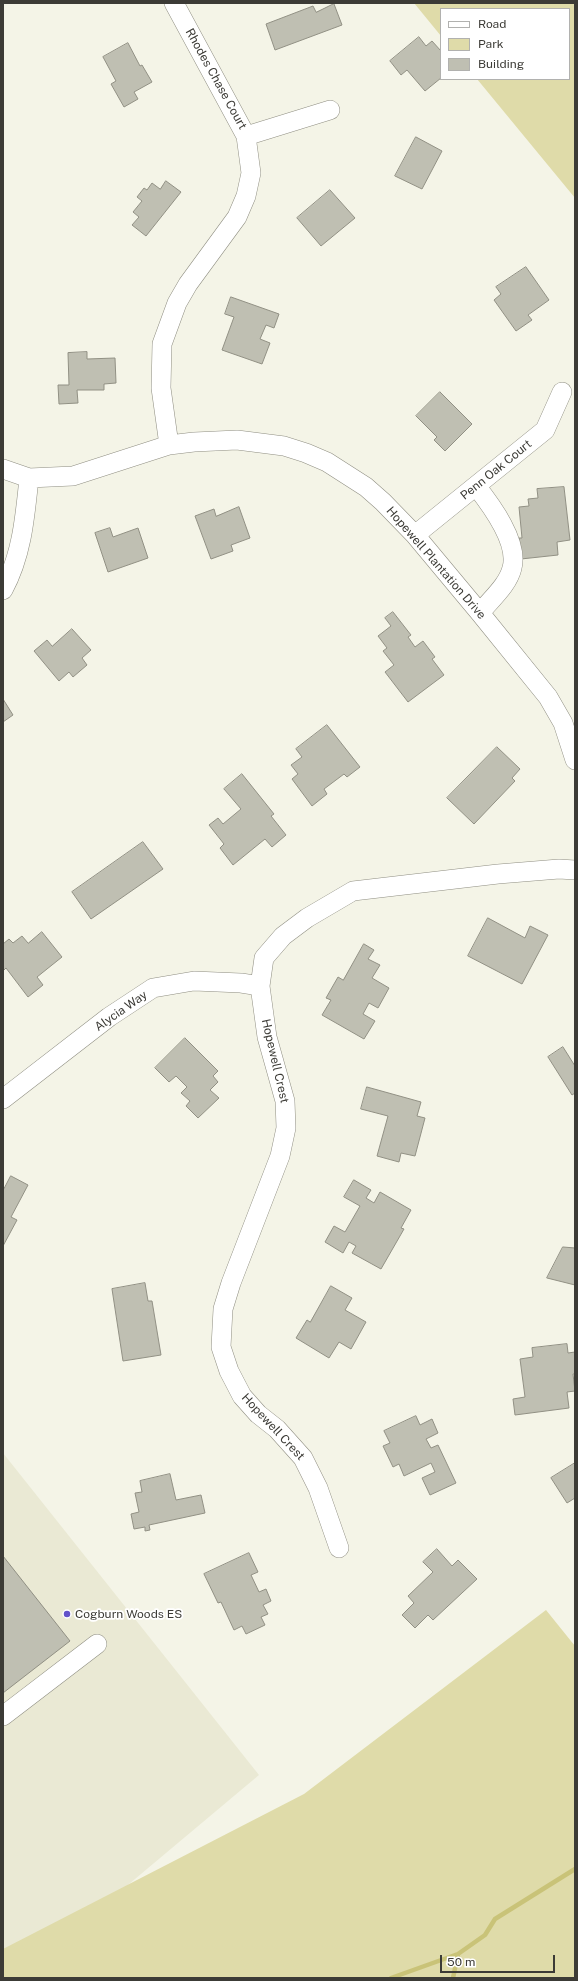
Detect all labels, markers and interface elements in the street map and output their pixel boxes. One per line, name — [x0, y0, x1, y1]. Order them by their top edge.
legend — [440, 8, 570, 80]
text: Road — [478, 17, 506, 31]
street label: Rhodes Chase Court — [182, 26, 250, 132]
text: Park — [478, 37, 504, 51]
text: Building — [478, 57, 524, 71]
street label: Penn Oak Court — [458, 437, 534, 503]
street label: Hopewell Plantation Drive — [383, 504, 489, 622]
street label: Alycia Way — [92, 988, 150, 1034]
street label: Hopewell Crest — [258, 1017, 292, 1105]
street label: Hopewell Crest — [238, 1391, 308, 1463]
place label: Cogburn Woods ES — [75, 1607, 182, 1621]
marker: Cogburn Woods ES — [62, 1609, 72, 1619]
scale bar — [442, 1947, 557, 1973]
text: 50 m — [447, 1955, 475, 1969]

